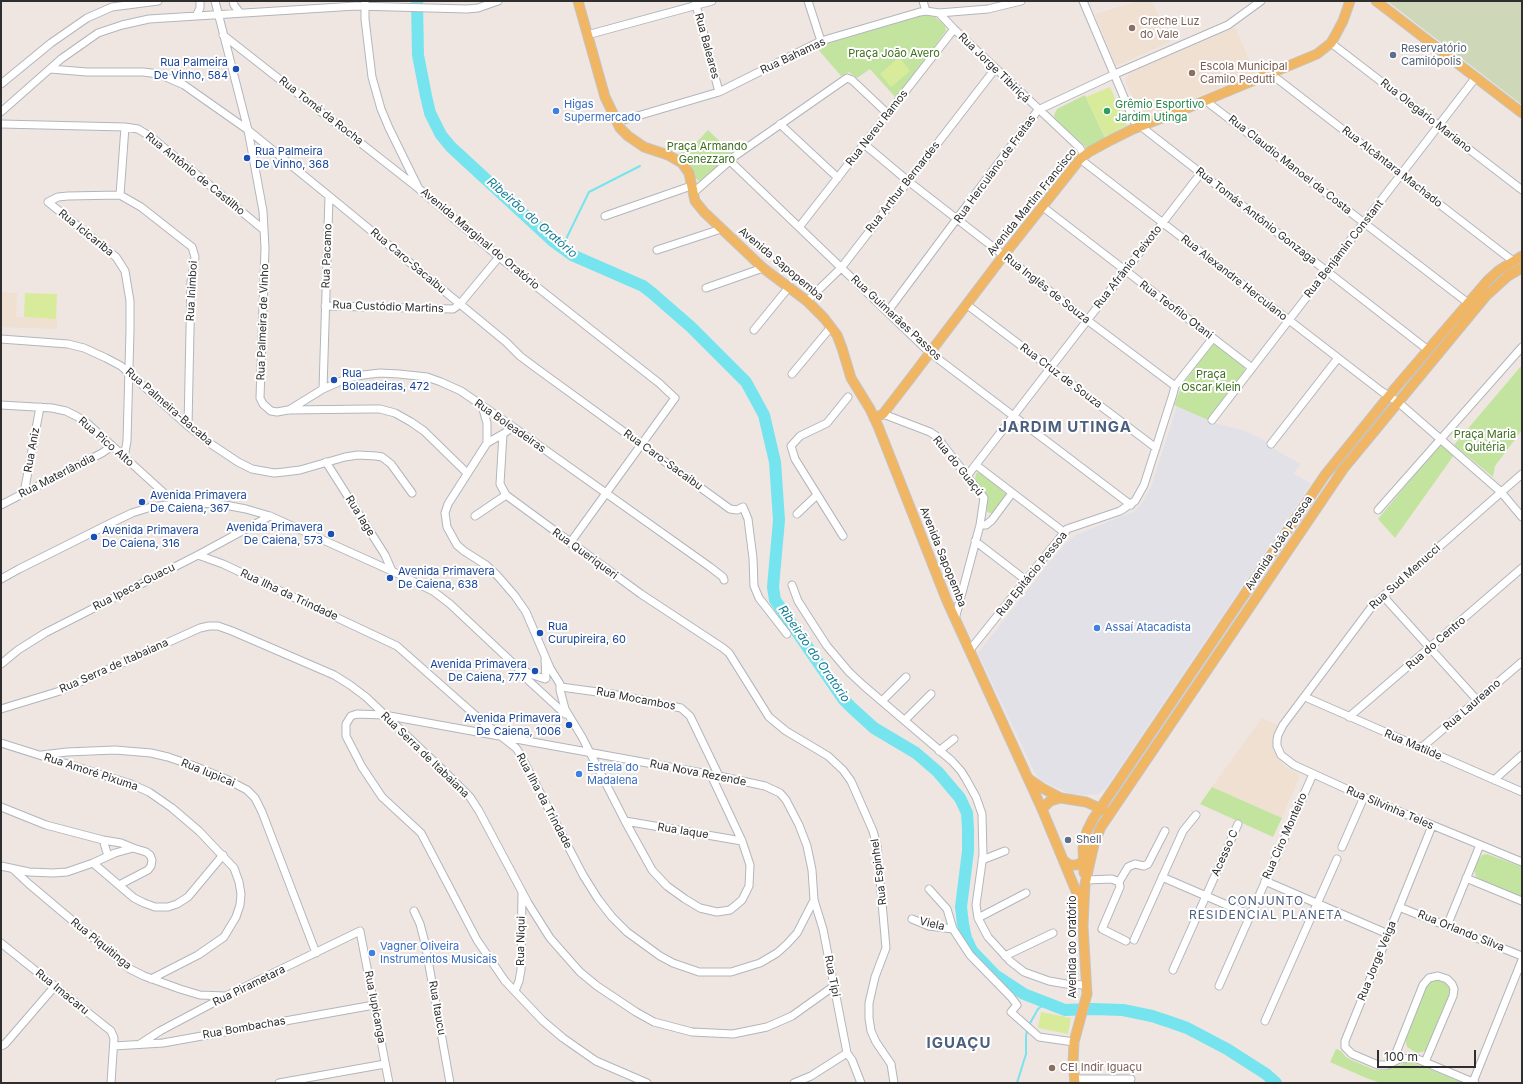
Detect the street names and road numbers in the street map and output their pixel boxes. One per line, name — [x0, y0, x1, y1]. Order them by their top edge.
street label: Rua Baleares — [692, 12, 722, 80]
street label: Rua Jorge Tibiriçá — [955, 30, 1033, 106]
street label: Rua Bahamas — [758, 35, 828, 77]
street label: Rua Tomé da Rocha — [276, 74, 366, 148]
street label: Rua Olegário Mariano — [1378, 76, 1474, 156]
street label: Rua Nereu Ramos — [843, 87, 911, 169]
street label: Rua Herculano de Freitas — [951, 112, 1039, 226]
street label: Rua Claudio Manoel da Costa — [1226, 113, 1354, 217]
street label: Rua Alcântara Machado — [1339, 124, 1445, 210]
street label: Rua Antônio de Castilho — [143, 130, 247, 218]
street label: Rua Arthur Bernardes — [863, 139, 943, 235]
street label: Avenida Martim Francisco — [985, 146, 1079, 258]
street label: Rua Tomás Antônio Gonzaga — [1193, 165, 1319, 267]
street label: Avenida Marginal do Oratório — [418, 185, 542, 293]
street label: Rua Benjamin Constant — [1302, 197, 1386, 301]
street label: Rua Icicariba — [56, 207, 116, 259]
street label: Rua Pacamo — [319, 223, 335, 289]
street label: Rua Afrânio Peixoto — [1091, 223, 1165, 311]
street label: Avenida Sapopemba — [736, 225, 826, 303]
street label: Rua Caro-Sacaibu — [368, 226, 448, 296]
street label: Rua Alexandre Herculano — [1178, 232, 1290, 324]
street label: Rua Inglês de Souza — [1001, 251, 1093, 327]
street label: Rua Inimboi — [184, 260, 200, 322]
street label: Rua Palmeira de Vinho — [254, 263, 272, 381]
street label: Rua Guimarães Passos — [848, 273, 944, 363]
street label: Rua Teofilo Otani — [1137, 278, 1215, 342]
street label: Rua Custódio Martins — [332, 298, 444, 316]
street label: Rua Cruz de Souza — [1017, 341, 1105, 411]
street label: Rua Palmeira-Bacaba — [122, 365, 216, 449]
street label: Rua Boleadeiras — [472, 397, 548, 455]
street label: Rua Pico Alto — [76, 414, 136, 470]
street label: Rua Aniz — [22, 426, 42, 474]
street label: Rua Caro-Sacaibu — [621, 427, 705, 493]
street label: Rua do Guaçú — [930, 433, 986, 499]
street label: Rua Materlândia — [17, 451, 97, 501]
street label: Rua Iage — [342, 493, 378, 539]
street label: Avenida João Pessoa — [1242, 493, 1316, 593]
street label: Avenida Sapopemba — [917, 505, 969, 609]
street label: Rua Queriqueri — [550, 526, 620, 582]
street label: Rua Epitácio Pessoa — [994, 529, 1070, 619]
street label: Rua Sud Menucci — [1367, 542, 1443, 612]
street label: Rua Ipeca-Guacu — [91, 561, 177, 613]
street label: Rua Ilha da Trindade — [238, 567, 340, 623]
street label: Rua do Centro — [1404, 614, 1468, 672]
street label: Rua Serra de Itabaiana — [58, 636, 170, 696]
street label: Rua Laureano — [1441, 677, 1503, 733]
street label: Rua Mocambos — [595, 685, 677, 713]
street label: Rua Serra de Itabaiana — [378, 709, 472, 801]
street label: Rua Matilde — [1382, 727, 1444, 763]
street label: Rua Amoré Pixuma — [42, 751, 140, 793]
street label: Rua Ilha da Trindade — [513, 751, 575, 851]
street label: Rua Iupicai — [179, 756, 237, 790]
street label: Rua Nova Rezende — [649, 757, 747, 789]
street label: Rua Silvinha Teles — [1344, 784, 1436, 832]
street label: Rua Ciro Monteiro — [1260, 791, 1310, 881]
street label: Rua Iaque — [656, 820, 710, 842]
street label: Acesso C — [1209, 828, 1241, 878]
street label: Rua Espinhel — [868, 838, 890, 906]
street label: Avenida do Oratório — [1066, 895, 1080, 999]
street label: Rua Orlando Silva — [1416, 908, 1506, 954]
street label: Viela — [918, 915, 946, 933]
street label: Rua Piquitinga — [68, 916, 134, 972]
street label: Rua Niqui — [514, 916, 528, 966]
street label: Rua Jorge Veiga — [1355, 919, 1399, 1003]
street label: Rua Tipi — [822, 954, 842, 998]
street label: Rua Pirametara — [211, 963, 287, 1009]
street label: Rua Imacaru — [33, 966, 91, 1018]
street label: Rua Iupicanga — [361, 970, 389, 1044]
street label: Rua Itaucu — [426, 980, 448, 1036]
street label: Rua Bombachas — [201, 1014, 287, 1042]

